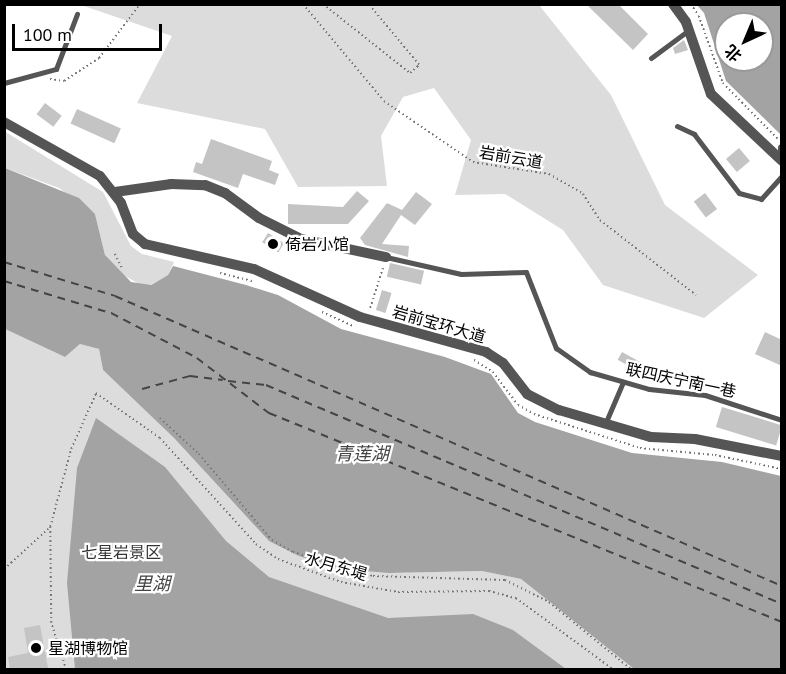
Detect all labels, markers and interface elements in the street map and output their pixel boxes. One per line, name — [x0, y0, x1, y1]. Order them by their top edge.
scale bar — [15, 12, 165, 50]
north arrow — [714, 12, 774, 72]
text: 100 m — [23, 23, 72, 46]
text: 北 — [720, 41, 746, 66]
street label: 岩前云道 — [478, 142, 544, 172]
place label: 倚岩小馆 — [285, 234, 349, 254]
marker: 倚岩小馆 — [266, 237, 280, 251]
street label: 岩前宝环大道 — [390, 302, 488, 346]
street label: 联四庆宁南一巷 — [624, 359, 738, 401]
water label: 青莲湖 — [335, 443, 389, 465]
park label: 七星岩景区 — [81, 542, 161, 562]
street label: 水月东堤 — [303, 548, 369, 584]
water label: 里湖 — [134, 573, 170, 595]
place label: 星湖博物馆 — [48, 638, 128, 658]
marker: 星湖博物馆 — [29, 641, 43, 655]

